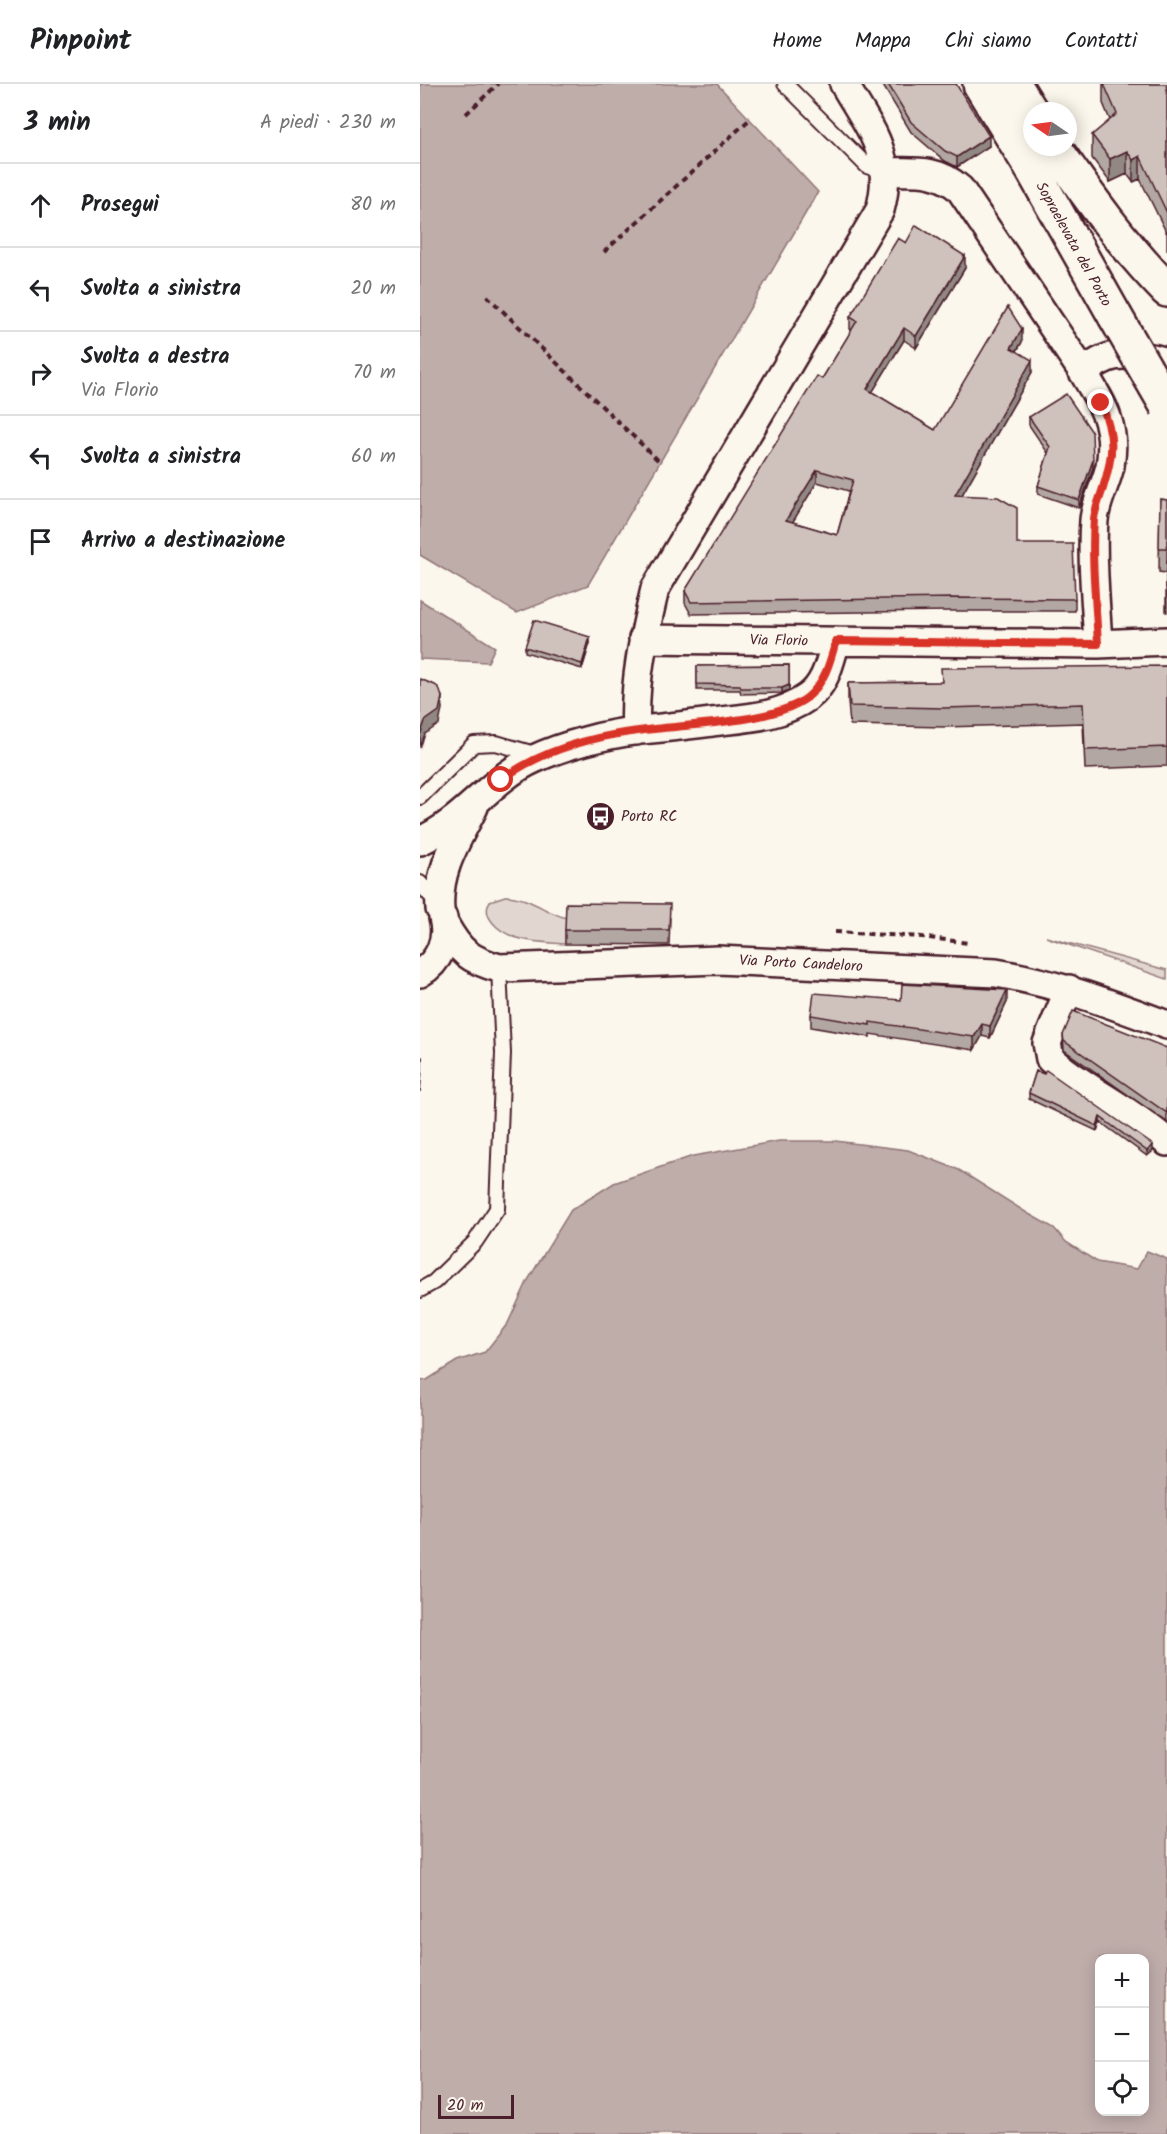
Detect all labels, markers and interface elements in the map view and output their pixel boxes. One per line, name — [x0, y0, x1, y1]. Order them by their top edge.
text: Pinpoint — [30, 19, 131, 64]
text: Home — [772, 25, 822, 58]
text: Mappa — [855, 25, 911, 58]
text: Chi siamo — [944, 25, 1031, 58]
text: Contatti — [1064, 25, 1137, 58]
text: 3 min — [24, 102, 91, 144]
north arrow — [1023, 102, 1077, 156]
text: A piedi · 230 m — [260, 107, 396, 139]
street label: Sopraelevata del Porto — [1029, 178, 1118, 312]
text: Prosegui — [81, 188, 159, 223]
icon: ahead — [24, 189, 57, 222]
text: 80 m — [350, 189, 396, 221]
text: Svolta a sinistra — [81, 272, 241, 307]
icon: left — [24, 273, 57, 306]
text: 20 m — [350, 273, 396, 305]
text: Svolta a destra — [81, 340, 230, 375]
icon: right — [24, 357, 57, 390]
text: 70 m — [353, 357, 396, 389]
text: Via Florio — [81, 375, 159, 407]
route end — [1087, 389, 1113, 415]
text: Svolta a sinistra — [81, 440, 241, 475]
icon: left — [24, 441, 57, 474]
text: 60 m — [351, 441, 396, 473]
text: Arrivo a destinazione — [81, 524, 285, 559]
icon: arrive — [24, 525, 57, 558]
street label: Via Florio — [750, 628, 809, 654]
route start — [487, 766, 513, 792]
bus stop icon: Porto RC — [584, 800, 616, 832]
place label: Porto RC — [621, 805, 677, 829]
street label: Via Porto Candeloro — [739, 949, 863, 979]
map controls — [1095, 1954, 1149, 2116]
button: + — [1095, 1954, 1149, 2008]
button: − — [1095, 2008, 1149, 2062]
button: locate — [1095, 2062, 1149, 2116]
scale bar — [438, 2092, 514, 2120]
text: 20 m — [447, 2093, 483, 2118]

